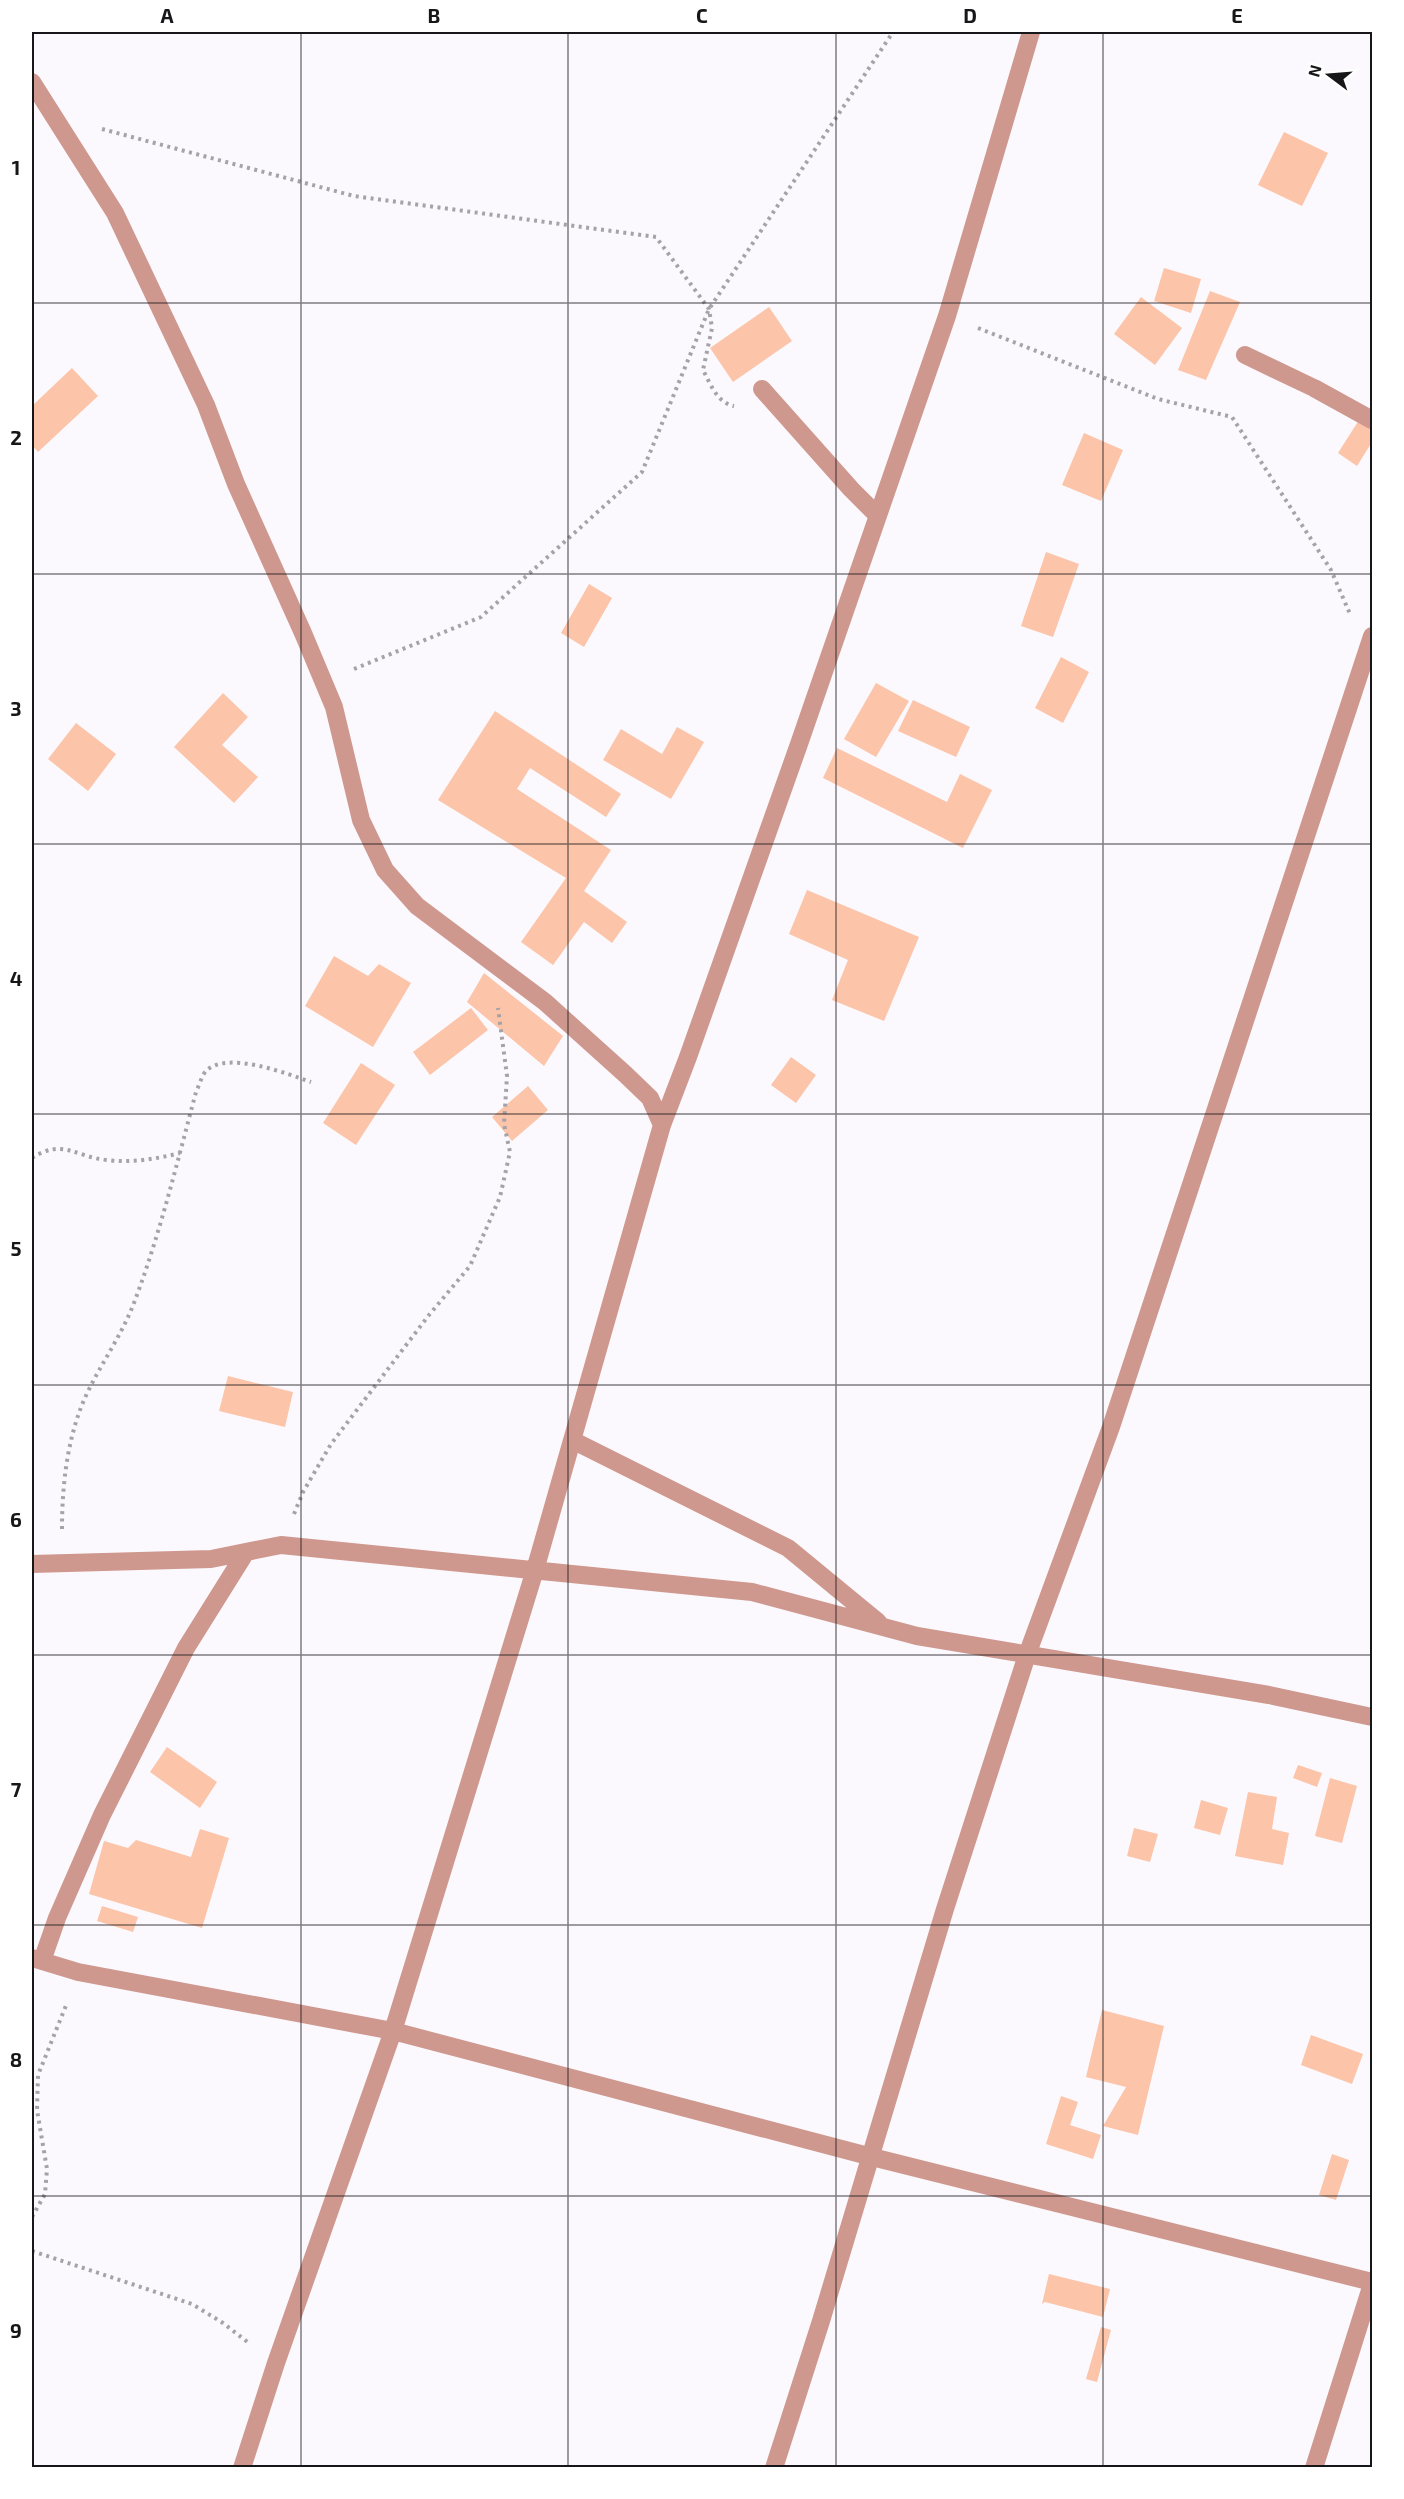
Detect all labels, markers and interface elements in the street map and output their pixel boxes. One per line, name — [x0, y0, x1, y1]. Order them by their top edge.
text: A — [160, 3, 174, 27]
text: B — [428, 3, 440, 27]
text: C — [696, 3, 708, 27]
text: D — [963, 3, 977, 27]
text: E — [1231, 3, 1243, 27]
north arrow — [1299, 45, 1359, 105]
text: N — [1303, 63, 1325, 79]
text: 1 — [12, 155, 20, 179]
text: 2 — [10, 425, 22, 449]
text: 3 — [10, 696, 22, 720]
text: 4 — [10, 966, 23, 990]
text: 5 — [10, 1236, 22, 1260]
text: 6 — [10, 1507, 22, 1531]
text: 7 — [11, 1777, 22, 1801]
text: 8 — [10, 2047, 22, 2071]
text: 9 — [10, 2318, 22, 2342]

